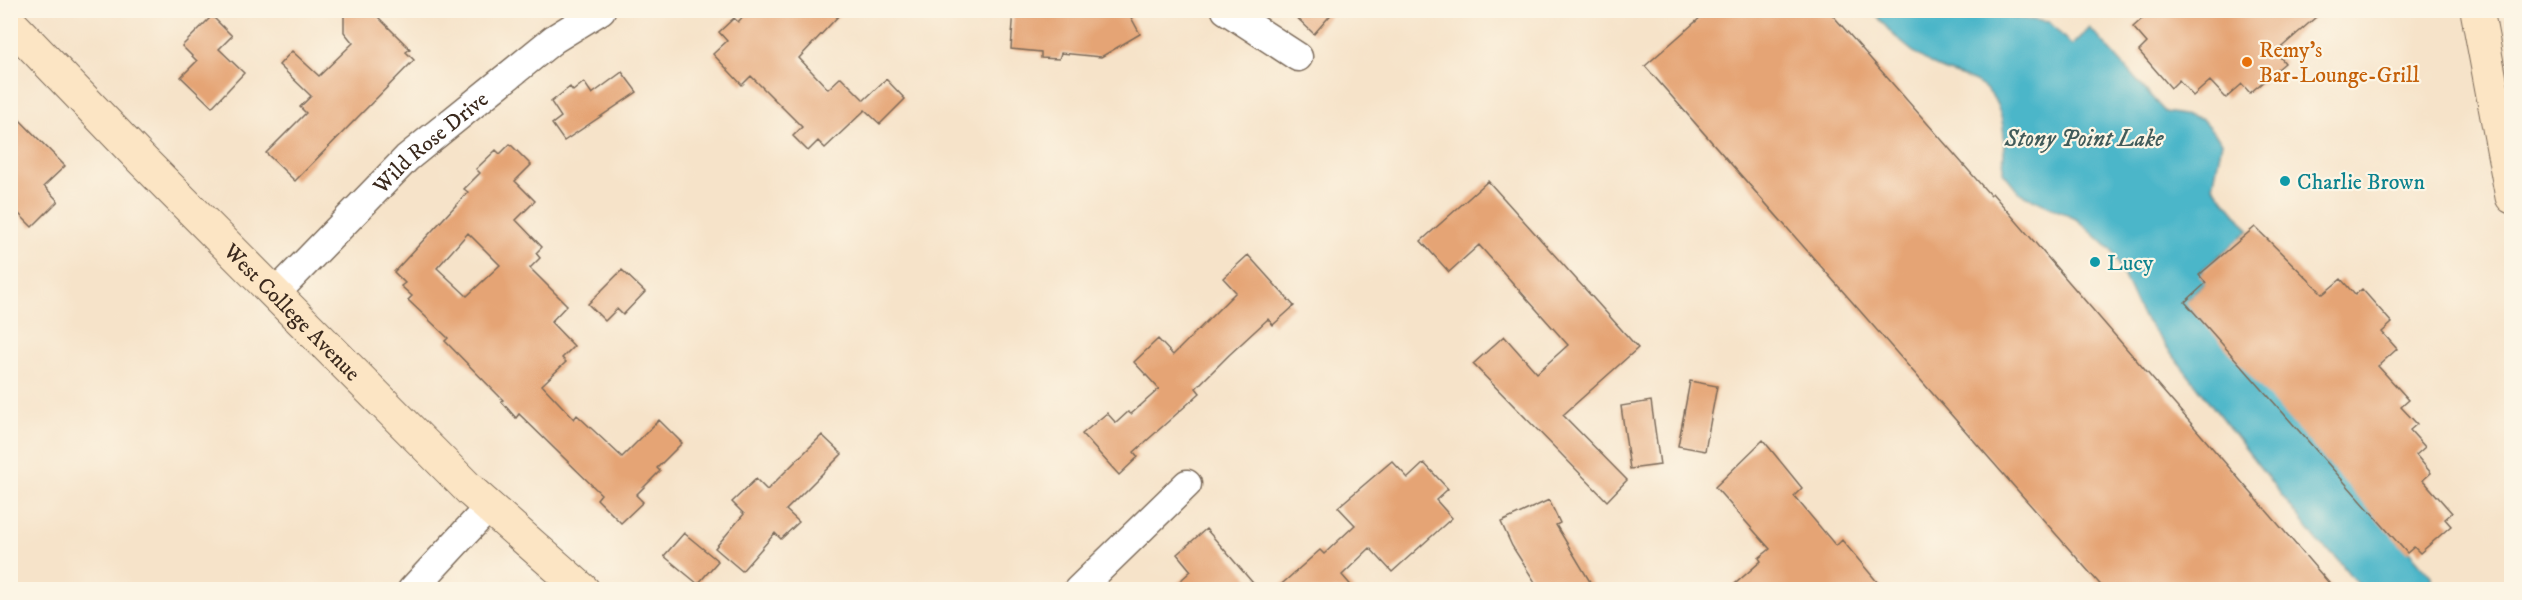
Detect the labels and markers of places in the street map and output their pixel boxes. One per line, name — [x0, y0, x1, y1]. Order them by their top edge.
place label: Remy's Bar-Lounge-Grill — [2259, 37, 2420, 89]
marker: Remy's Bar-Lounge-Grill — [2240, 55, 2254, 69]
place label: Charlie Brown — [2297, 169, 2425, 196]
marker: Charlie Brown — [2278, 174, 2292, 188]
place label: Lucy — [2107, 250, 2154, 277]
marker: Lucy — [2088, 255, 2102, 269]

